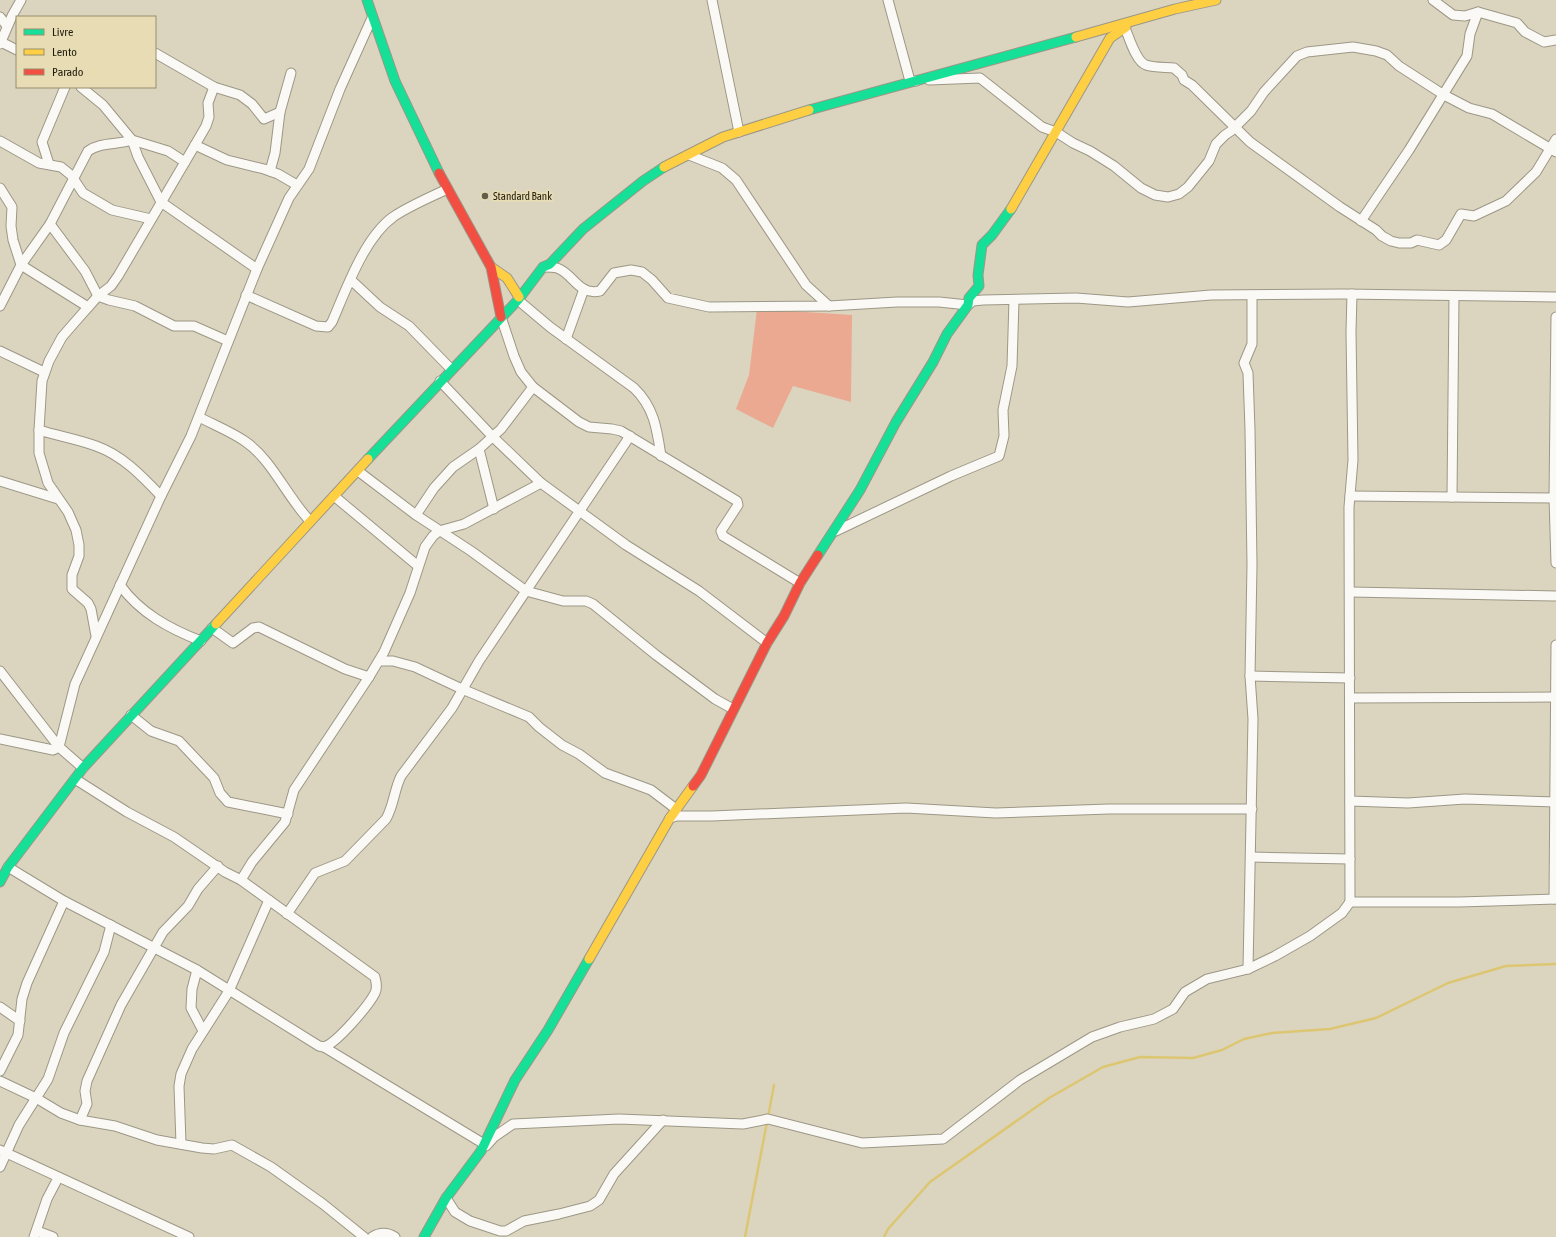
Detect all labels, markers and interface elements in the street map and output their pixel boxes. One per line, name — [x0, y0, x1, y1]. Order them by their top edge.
legend — [16, 16, 156, 88]
text: Livre — [52, 25, 73, 39]
text: Lento — [52, 45, 77, 59]
text: Parado — [52, 65, 84, 79]
place label: Standard Bank — [493, 190, 552, 202]
marker: Standard Bank — [480, 191, 490, 201]

